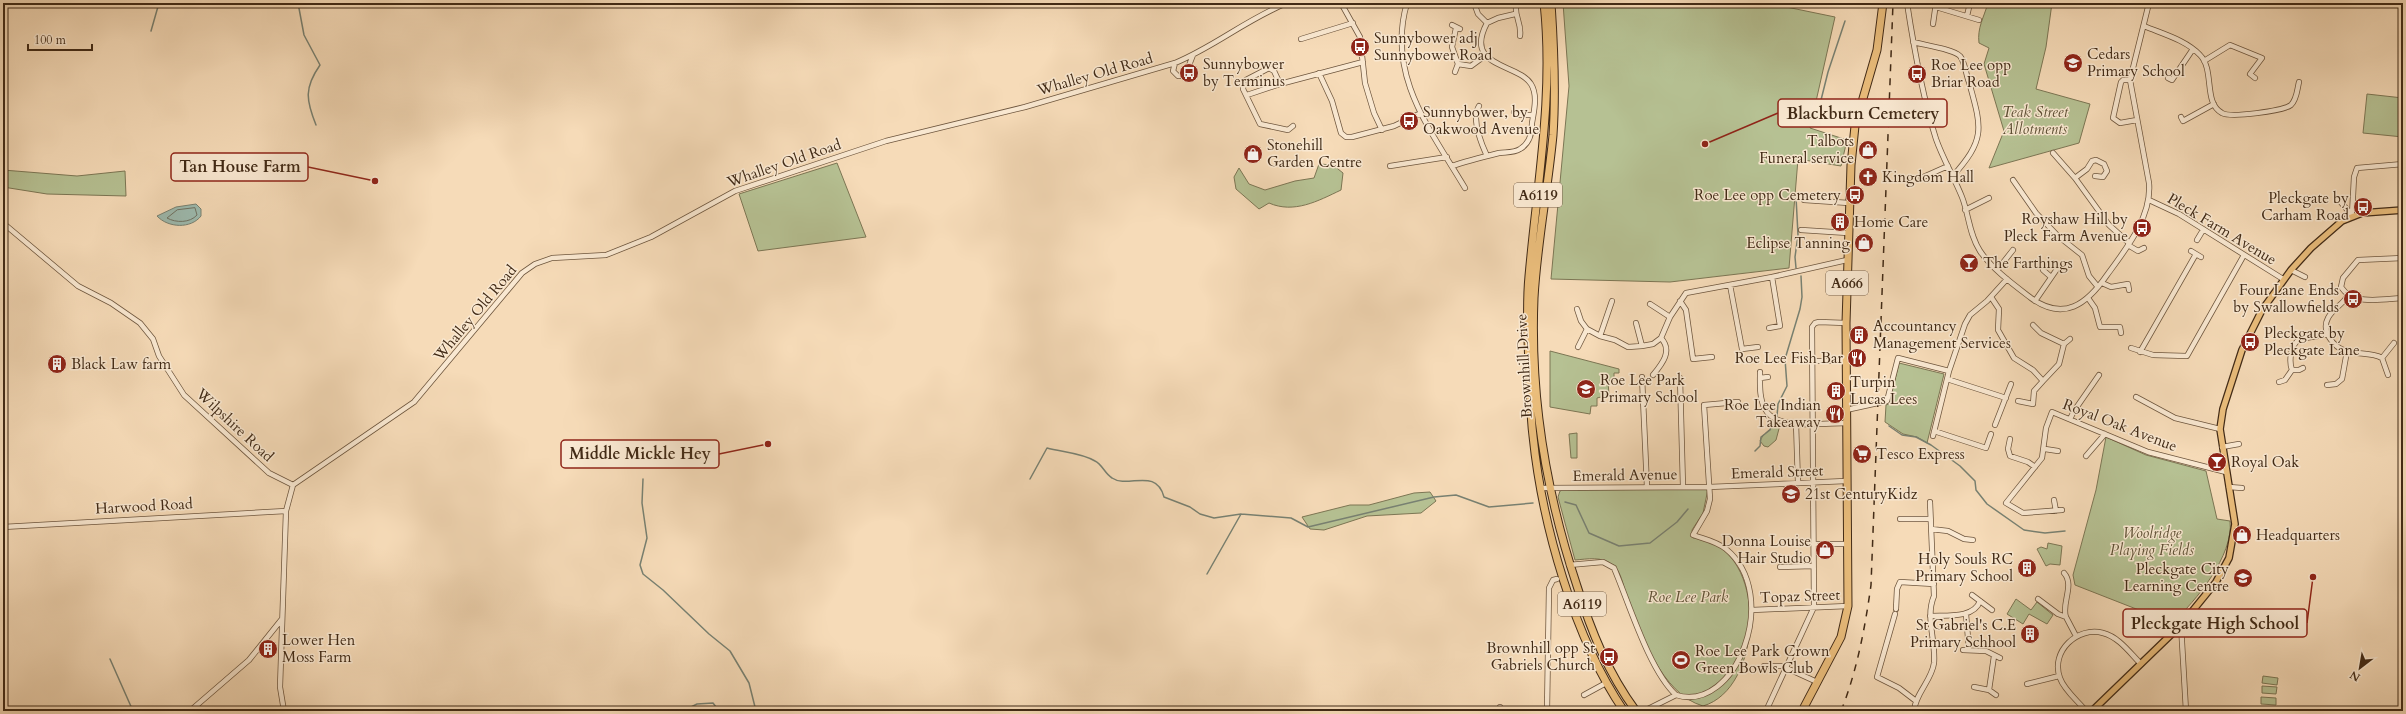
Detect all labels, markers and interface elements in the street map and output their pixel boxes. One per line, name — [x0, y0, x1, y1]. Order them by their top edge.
scale bar — [28, 26, 92, 52]
place label: Sunnybower adj Sunnybower Road — [1374, 28, 1492, 65]
text: 100 m — [34, 32, 67, 48]
bus stop icon: Sunnybower adj Sunnybower Road — [1349, 36, 1371, 58]
place label: Cedars Primary School — [2087, 44, 2185, 81]
street label: Whalley Old Road — [1034, 48, 1155, 100]
school or university icon: Cedars Primary School — [2062, 52, 2084, 74]
place label: Sunnybower by Terminus — [1203, 54, 1285, 91]
place label: Roe Lee opp Briar Road — [1931, 55, 2011, 92]
bus stop icon: Sunnybower by Terminus — [1178, 62, 1200, 84]
bus stop icon: Roe Lee opp Briar Road — [1906, 63, 1928, 85]
callout: Blackburn Cemetery — [1778, 99, 1947, 127]
place label: Sunnybower, by Oakwood Avenue — [1423, 102, 1540, 139]
park label: Teak Street Allotments — [2002, 102, 2069, 139]
text: Blackburn Cemetery — [1787, 103, 1939, 125]
bus stop icon: Sunnybower, by Oakwood Avenue — [1398, 110, 1420, 132]
place label: Talbots Funeral service — [1759, 131, 1854, 168]
street label: Whalley Old Road — [723, 134, 844, 192]
place label: Stonehill Garden Centre — [1267, 135, 1362, 172]
shop icon: Talbots Funeral service — [1857, 139, 1879, 161]
shop icon: Stonehill Garden Centre — [1242, 143, 1264, 165]
callout: Tan House Farm — [171, 153, 308, 181]
text: Tan House Farm — [179, 156, 301, 178]
church icon: Kingdom Hall — [1857, 166, 1879, 188]
place label: Kingdom Hall — [1882, 167, 1974, 187]
road number: A6119 — [1514, 183, 1562, 207]
bus stop icon: Roe Lee opp Cemetery — [1844, 184, 1866, 206]
place label: Roe Lee opp Cemetery — [1694, 185, 1841, 205]
street label: Pleck Farm Avenue — [2164, 188, 2281, 270]
place label: Pleckgate by Carham Road — [2261, 188, 2349, 225]
bus stop icon: Pleckgate by Carham Road — [2352, 196, 2374, 218]
place label: Royshaw Hill by Pleck Farm Avenue — [2004, 209, 2128, 246]
building icon: Home Care — [1829, 211, 1851, 233]
place label: Home Care — [1854, 212, 1929, 232]
bus stop icon: Royshaw Hill by Pleck Farm Avenue — [2131, 217, 2153, 239]
shop icon: Eclipse Tanning — [1853, 232, 1875, 254]
place label: Eclipse Tanning — [1746, 233, 1851, 253]
bar icon: The Farthings — [1958, 252, 1980, 274]
place label: The Farthings — [1983, 253, 2073, 273]
street label: Whalley Old Road — [428, 261, 521, 366]
road number: A666 — [1826, 271, 1868, 295]
place label: Four Lane Ends by Swallowfields — [2233, 280, 2339, 317]
bus stop icon: Four Lane Ends by Swallowfields — [2342, 288, 2364, 310]
street label: Brownhill Drive — [1511, 313, 1537, 419]
place label: Accountancy Management Services — [1873, 316, 2011, 353]
place label: Pleckgate by Pleckgate Lane — [2264, 323, 2360, 360]
building icon: Accountancy Management Services — [1848, 324, 1870, 346]
bus stop icon: Pleckgate by Pleckgate Lane — [2239, 331, 2261, 353]
restaurant icon: Roe Lee Fish Bar — [1846, 347, 1868, 369]
place label: Roe Lee Fish Bar — [1735, 348, 1844, 368]
building icon: Black Law farm — [46, 353, 68, 375]
place label: Black Law farm — [71, 354, 172, 374]
place label: Roe Lee Park Primary School — [1600, 370, 1698, 407]
place label: Turpin Lucas Lees — [1850, 372, 1917, 409]
school or university icon: Roe Lee Park Primary School — [1575, 378, 1597, 400]
building icon: Turpin Lucas Lees — [1825, 380, 1847, 402]
street label: Wilpshire Road — [191, 383, 278, 466]
street label: Royal Oak Avenue — [2060, 394, 2180, 456]
place label: Roe Lee Indian Takeaway — [1724, 395, 1821, 432]
restaurant icon: Roe Lee Indian Takeaway — [1824, 403, 1846, 425]
callout: Middle Mickle Hey — [561, 440, 719, 468]
text: Middle Mickle Hey — [569, 443, 711, 465]
supermarket icon: Tesco Express — [1851, 443, 1873, 465]
place label: Tesco Express — [1876, 444, 1965, 464]
bar icon: Royal Oak — [2206, 451, 2228, 473]
place label: Royal Oak — [2231, 452, 2299, 472]
street label: Emerald Street — [1730, 460, 1824, 484]
street label: Emerald Avenue — [1572, 464, 1678, 486]
school or university icon: 21st CenturyKidz — [1780, 483, 1802, 505]
place label: 21st CenturyKidz — [1805, 484, 1918, 504]
street label: Harwood Road — [95, 493, 193, 519]
park label: Woolridge Playing Fields — [2110, 523, 2194, 560]
shop icon: Headquarters — [2231, 524, 2253, 546]
place label: Headquarters — [2256, 525, 2340, 545]
place label: Donna Louise Hair Studio — [1722, 531, 1811, 568]
shop icon: Donna Louise Hair Studio — [1814, 539, 1836, 561]
place label: Holy Souls RC Primary School — [1915, 549, 2013, 586]
building icon: Holy Souls RC Primary School — [2016, 557, 2038, 579]
place label: Pleckgate City Learning Centre — [2124, 559, 2229, 596]
school or university icon: Pleckgate City Learning Centre — [2232, 567, 2254, 589]
street label: Topaz Street — [1759, 585, 1841, 607]
park label: Roe Lee Park — [1648, 587, 1729, 607]
road number: A6119 — [1558, 592, 1606, 616]
callout: Pleckgate High School — [2123, 609, 2307, 637]
text: Pleckgate High School — [2131, 613, 2299, 635]
place label: St Gabriel's C.E Primary Schhool — [1910, 615, 2016, 652]
building icon: St Gabriel's C.E Primary Schhool — [2019, 623, 2041, 645]
place label: Lower Hen Moss Farm — [282, 630, 356, 667]
building icon: Lower Hen Moss Farm — [257, 638, 279, 660]
place label: Brownhill opp St Gabriels Church — [1486, 638, 1596, 675]
place label: Roe Lee Park Crown Green Bowls Club — [1695, 641, 1830, 678]
bus stop icon: Brownhill opp St Gabriels Church — [1598, 646, 1620, 668]
north arrow — [2340, 648, 2380, 688]
sports icon: Roe Lee Park Crown Green Bowls Club — [1670, 649, 1692, 671]
text: N — [2347, 667, 2363, 685]

